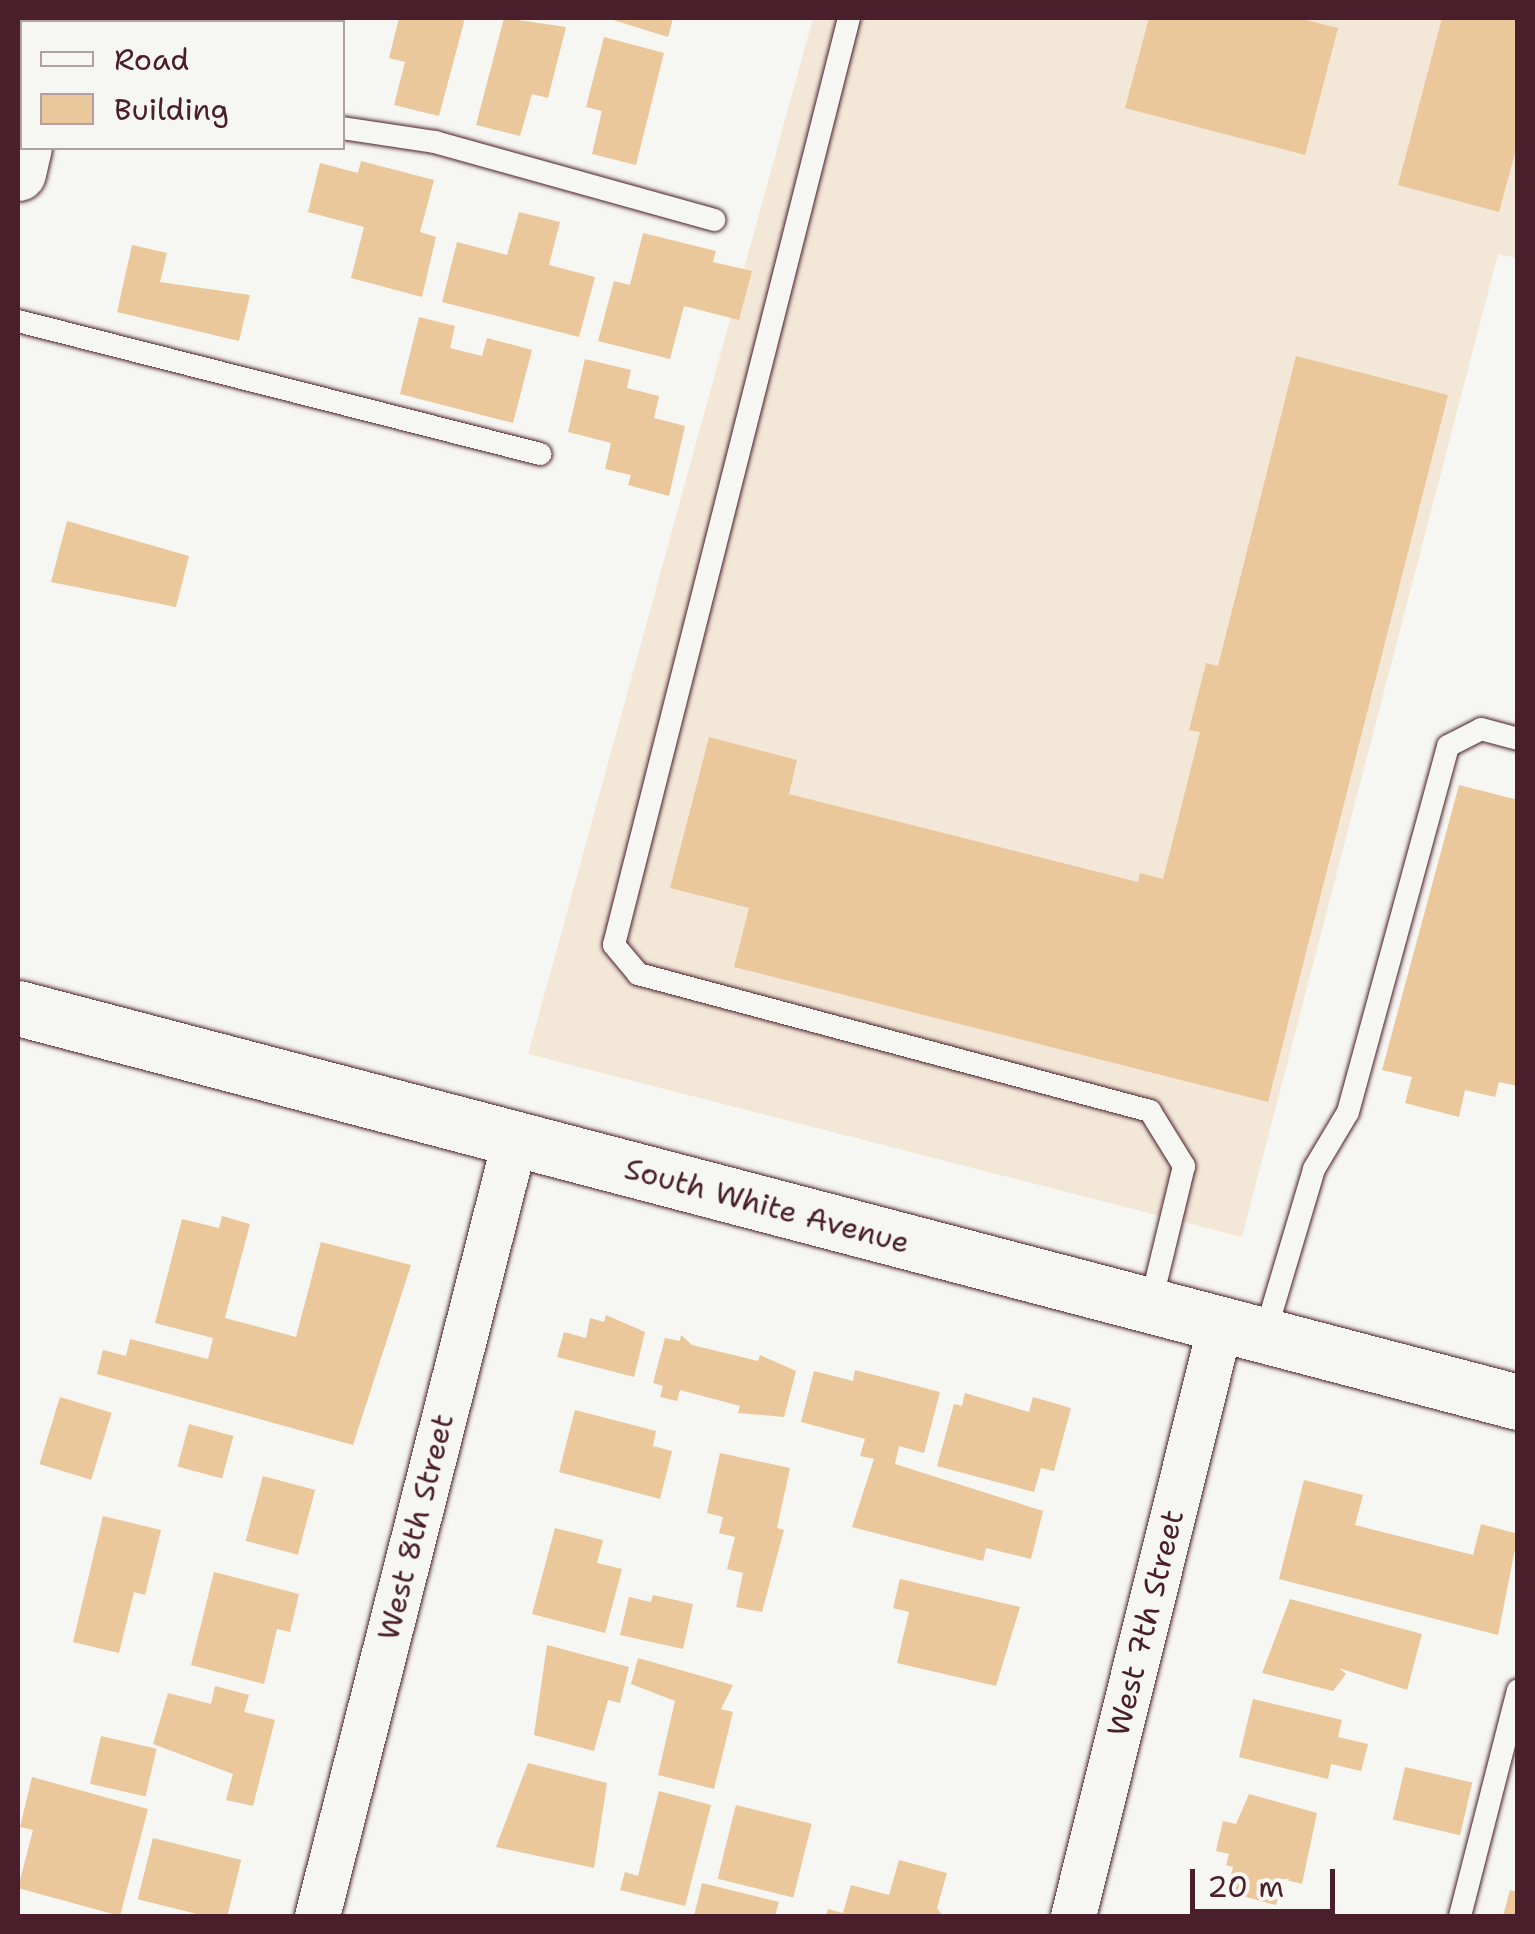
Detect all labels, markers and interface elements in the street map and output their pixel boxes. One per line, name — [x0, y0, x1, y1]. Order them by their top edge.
legend — [20, 20, 345, 150]
text: Road — [114, 39, 189, 80]
text: Building — [114, 89, 229, 130]
street label: South White Avenue — [621, 1151, 913, 1261]
street label: West 8th Street — [370, 1410, 462, 1644]
street label: West 7th Street — [1100, 1506, 1192, 1740]
scale bar — [1195, 1849, 1340, 1911]
text: 20 m — [1207, 1866, 1284, 1907]

